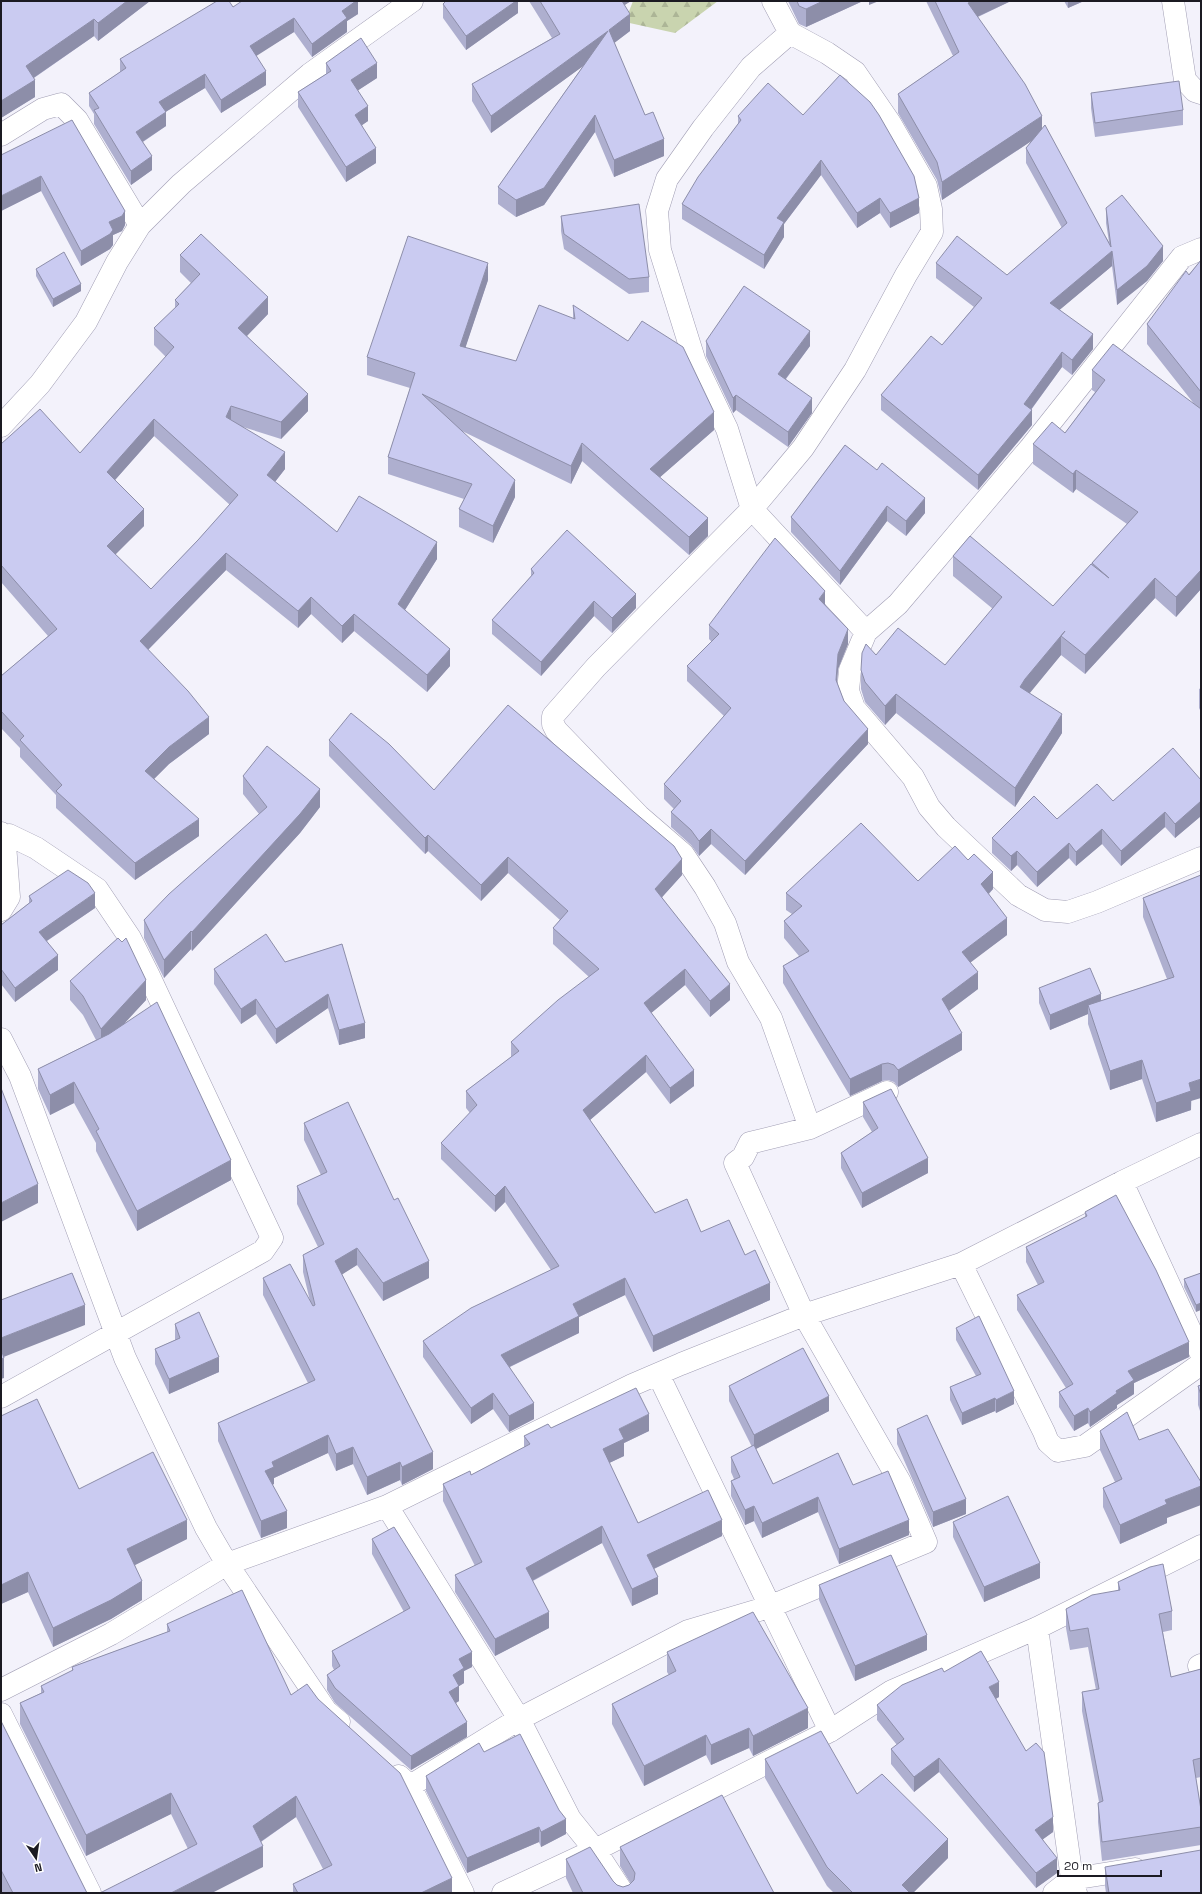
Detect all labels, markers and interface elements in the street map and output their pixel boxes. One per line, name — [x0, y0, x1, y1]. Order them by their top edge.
north arrow — [16, 1838, 56, 1878]
scale bar — [1058, 1852, 1161, 1878]
text: 20 m — [1064, 1858, 1092, 1874]
text: N — [33, 1860, 43, 1875]

